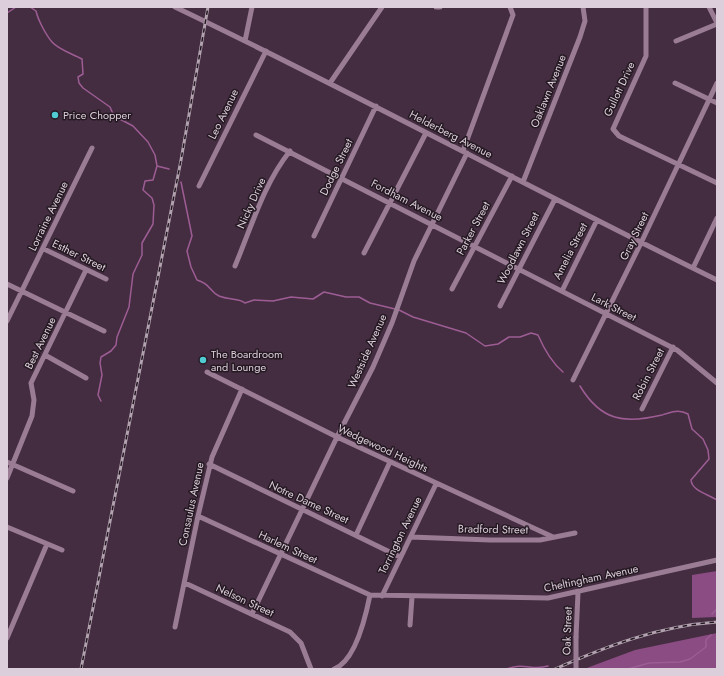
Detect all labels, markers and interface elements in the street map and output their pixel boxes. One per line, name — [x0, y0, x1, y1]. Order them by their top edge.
street label: Oaklawn Avenue — [526, 52, 570, 130]
street label: Gullott Drive — [599, 59, 639, 119]
street label: Leo Avenue — [204, 86, 242, 142]
street label: Helderberg Avenue — [407, 106, 496, 162]
place label: Price Chopper — [63, 107, 131, 123]
marker: Price Chopper — [50, 110, 60, 120]
street label: Dodge Street — [315, 136, 357, 198]
street label: Nicky Drive — [233, 175, 269, 231]
street label: Fordham Avenue — [368, 175, 446, 225]
street label: Lorraine Avenue — [24, 178, 72, 254]
street label: Parker Street — [452, 198, 494, 258]
street label: Woodlawn Street — [493, 209, 543, 287]
street label: Gray Street — [615, 209, 653, 263]
street label: Amelia Street — [549, 220, 591, 282]
street label: Esther Street — [49, 235, 109, 275]
street label: Lark Street — [589, 289, 640, 325]
street label: Westside Avenue — [344, 311, 391, 391]
street label: Best Avenue — [20, 314, 60, 372]
street label: Robin Street — [628, 345, 668, 403]
place label: The Boardroom and Lounge — [211, 346, 283, 375]
marker: The Boardroom and Lounge — [198, 355, 208, 365]
street label: Wedgewood Heights — [335, 420, 431, 476]
street label: Consaulus Avenue — [174, 460, 208, 547]
street label: Notre Dame Street — [267, 477, 352, 528]
street label: Torrington Avenue — [374, 493, 426, 576]
street label: Bradford Street — [458, 520, 529, 538]
street label: Harlem Street — [256, 526, 320, 568]
street label: Cheltingham Avenue — [542, 560, 640, 596]
street label: Nelson Street — [213, 580, 277, 621]
street label: Oak Street — [558, 606, 576, 655]

